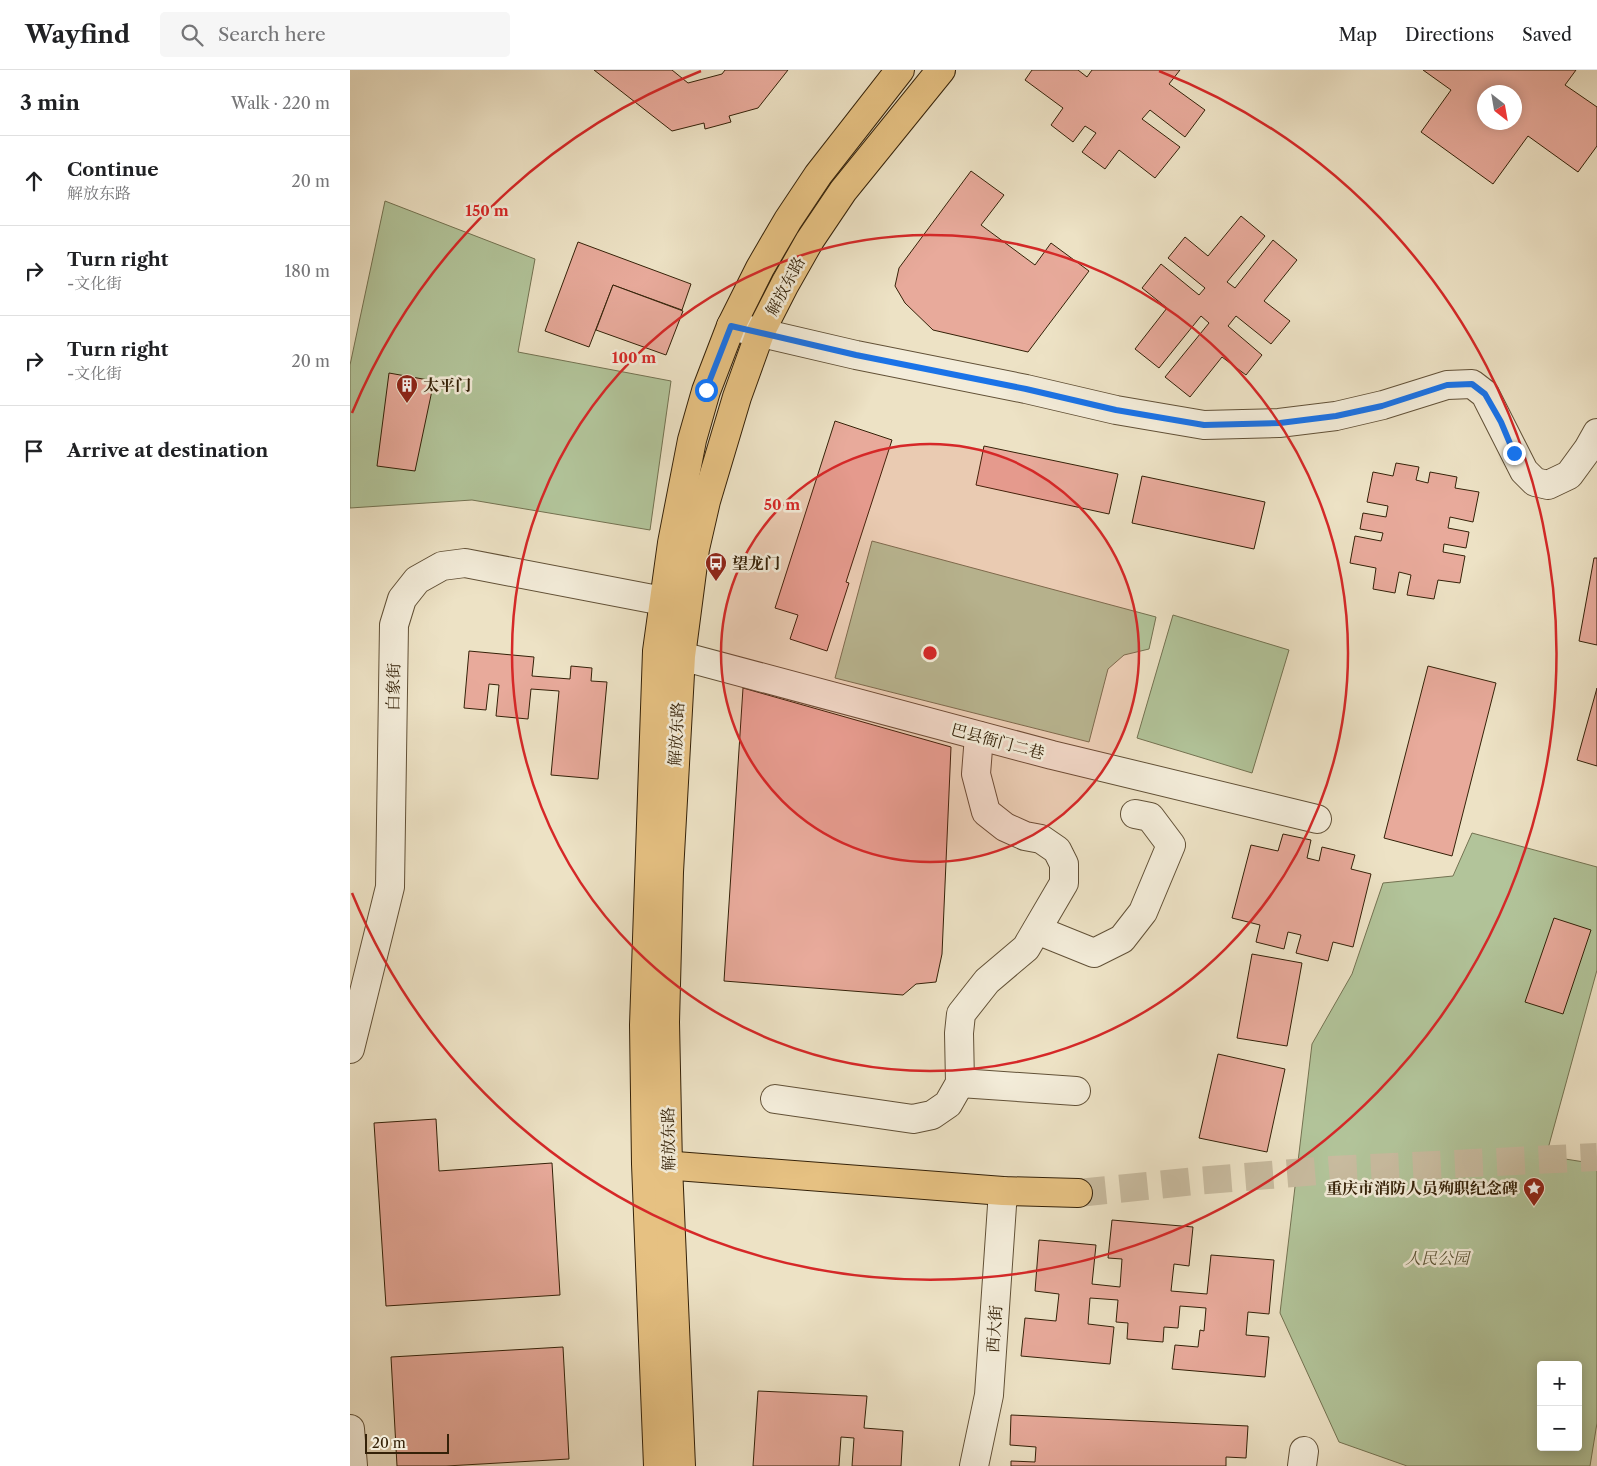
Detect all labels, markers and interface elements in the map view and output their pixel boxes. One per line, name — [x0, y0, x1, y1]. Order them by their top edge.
search box — [160, 12, 510, 57]
text: Wayfind — [25, 20, 130, 49]
icon: search — [178, 21, 206, 49]
text: Search here — [218, 23, 326, 46]
text: Map — [1338, 24, 1377, 46]
text: Directions — [1405, 24, 1494, 46]
text: Saved — [1522, 24, 1572, 46]
north arrow — [1477, 85, 1522, 130]
text: 3 min — [20, 90, 80, 115]
text: Walk · 220 m — [231, 93, 330, 113]
text: Continue — [67, 158, 159, 181]
icon: ahead — [20, 167, 48, 195]
text: 20 m — [291, 171, 330, 191]
text: 解放东路 — [67, 183, 131, 203]
text: 150 m — [465, 201, 509, 220]
text: Turn right — [67, 248, 168, 271]
street label: 解放东路 — [761, 253, 809, 319]
icon: right — [20, 257, 48, 285]
text: 180 m — [284, 261, 330, 281]
text: -文化街 — [67, 273, 122, 293]
text: Turn right — [67, 338, 168, 361]
icon: right — [20, 347, 48, 375]
text: 100 m — [612, 348, 656, 367]
text: 20 m — [291, 351, 330, 371]
text: -文化街 — [67, 363, 122, 383]
building icon: 太平门 — [395, 373, 419, 404]
place label: 太平门 — [423, 375, 471, 395]
route start — [695, 379, 718, 402]
icon: arrive — [20, 437, 48, 465]
text: Arrive at destination — [67, 439, 268, 462]
route end — [1503, 442, 1526, 465]
text: 50 m — [764, 495, 800, 514]
bus stop icon: 望龙门 — [704, 551, 728, 582]
place label: 望龙门 — [732, 553, 780, 573]
centre of rings — [921, 644, 939, 662]
street label: 白象街 — [383, 663, 403, 711]
street label: 解放东路 — [664, 702, 688, 766]
street label: 巴县衙门二巷 — [949, 719, 1047, 763]
street label: 解放东路 — [657, 1107, 679, 1171]
place icon: 重庆市消防人员殉职纪念碑 — [1522, 1176, 1546, 1207]
place label: 重庆市消防人员殉职纪念碑 — [1326, 1178, 1518, 1198]
park label: 人民公园 — [1405, 1248, 1472, 1268]
street label: 西大街 — [982, 1304, 1006, 1354]
map controls — [1537, 1361, 1582, 1451]
button: + — [1537, 1361, 1582, 1406]
button: − — [1537, 1406, 1582, 1451]
scale bar — [365, 1431, 449, 1454]
text: 20 m — [372, 1434, 406, 1452]

